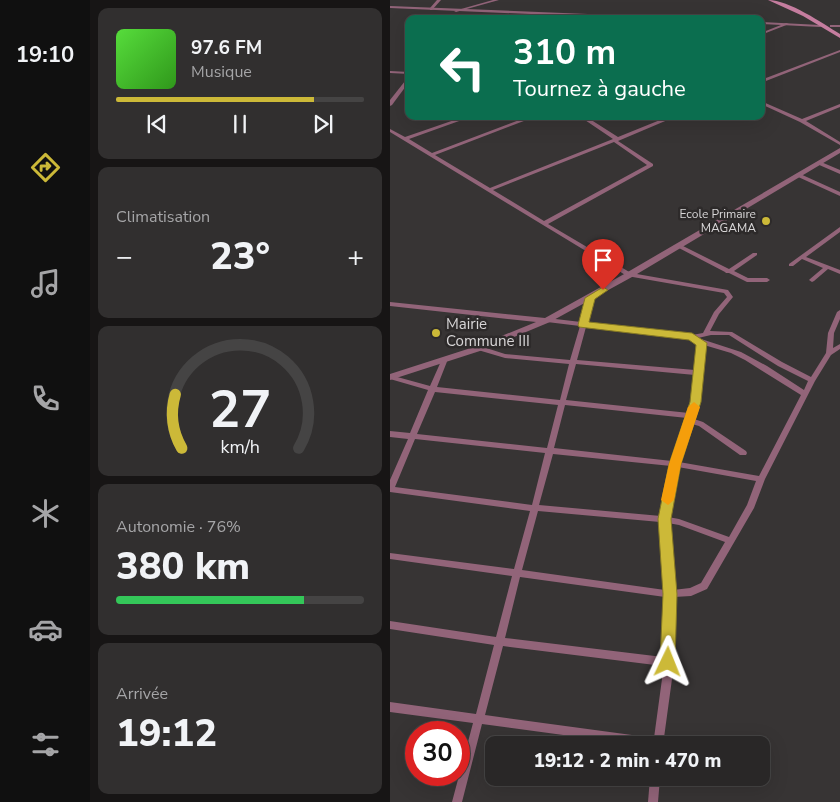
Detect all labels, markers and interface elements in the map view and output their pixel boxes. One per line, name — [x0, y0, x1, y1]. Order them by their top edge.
text: 310 m — [513, 29, 616, 76]
text: 97.6 FM — [191, 35, 262, 61]
icon: left — [430, 35, 495, 100]
text: 19:10 — [16, 40, 74, 70]
text: Musique — [191, 61, 252, 83]
text: Tournez à gauche — [513, 74, 686, 104]
icon: previous — [143, 110, 171, 138]
icon: pause — [226, 110, 254, 138]
icon: next — [309, 110, 337, 138]
icon: directions — [28, 150, 63, 185]
text: Climatisation — [116, 206, 210, 228]
place label: Ecole Primaire MAGAMA — [679, 206, 756, 236]
marker: Ecole Primaire MAGAMA — [760, 215, 772, 227]
text: 23° — [210, 231, 270, 282]
text: − — [116, 238, 133, 276]
text: + — [347, 238, 364, 276]
pin — [582, 239, 624, 290]
icon: arrive — [589, 246, 617, 274]
icon: music — [28, 266, 63, 301]
place label: Mairie Commune III — [446, 314, 530, 351]
marker: Mairie Commune III — [430, 327, 442, 339]
text: 27 — [209, 374, 271, 445]
icon: phone — [28, 381, 63, 416]
text: km/h — [220, 435, 260, 459]
icon: climate — [28, 496, 63, 531]
text: Autonomie · 76% — [116, 516, 241, 538]
text: 380 km — [116, 541, 250, 592]
icon: car — [28, 612, 63, 647]
position arrow — [641, 635, 693, 687]
text: Arrivée — [116, 683, 168, 705]
text: 19:12 — [116, 708, 217, 759]
speed limit sign: 30 — [405, 721, 470, 786]
icon: filters — [28, 727, 63, 762]
text: 19:12 · 2 min · 470 m — [534, 748, 721, 774]

